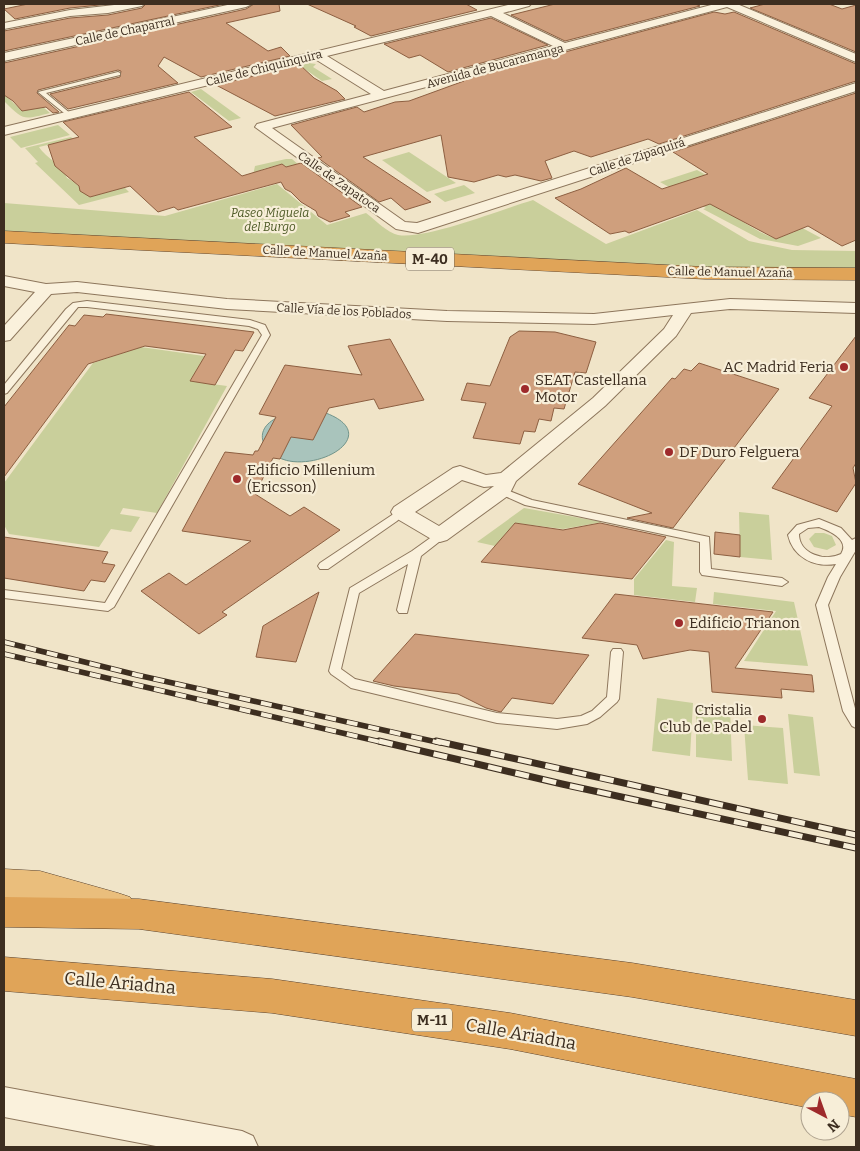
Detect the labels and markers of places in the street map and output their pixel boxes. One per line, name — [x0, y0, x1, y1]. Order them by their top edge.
place label: AC Madrid Feria — [723, 358, 834, 376]
marker: AC Madrid Feria — [838, 361, 850, 373]
place label: SEAT Castellana Motor — [535, 371, 647, 406]
marker: SEAT Castellana Motor — [519, 383, 531, 395]
place label: DF Duro Felguera — [679, 443, 800, 461]
marker: DF Duro Felguera — [663, 446, 675, 458]
place label: Edificio Millenium (Ericsson) — [247, 461, 376, 496]
marker: Edificio Millenium (Ericsson) — [231, 473, 243, 485]
place label: Edificio Trianon — [689, 614, 800, 632]
marker: Edificio Trianon — [673, 617, 685, 629]
place label: Cristalia Club de Padel — [659, 701, 752, 736]
marker: Cristalia Club de Padel — [756, 713, 768, 725]

